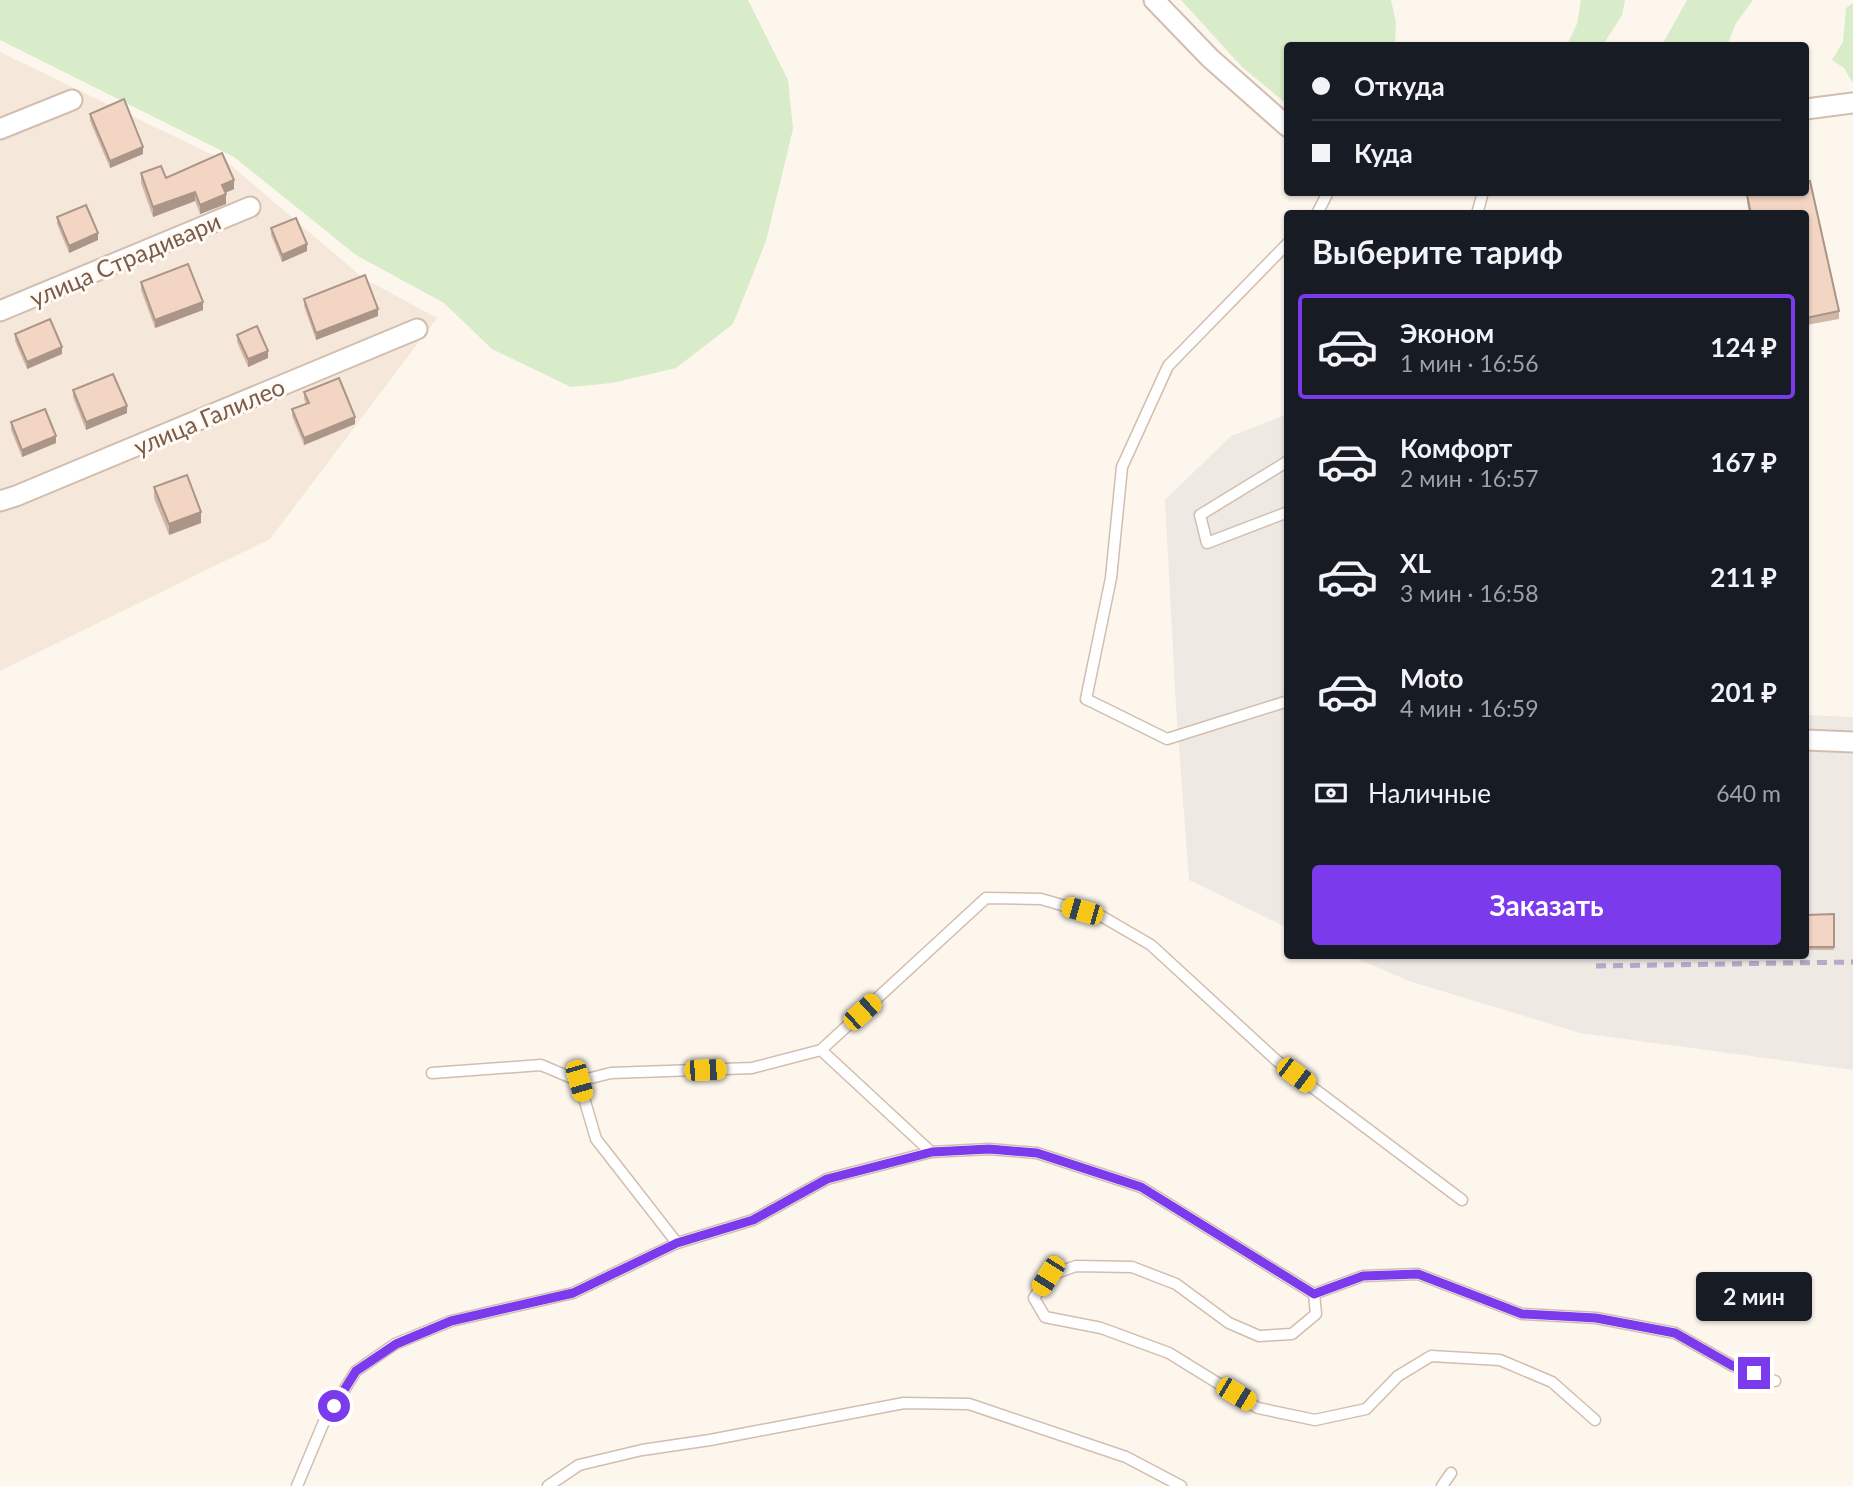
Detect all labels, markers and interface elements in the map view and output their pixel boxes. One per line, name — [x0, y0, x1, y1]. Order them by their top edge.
text: Откуда — [1354, 70, 1445, 102]
text: Куда — [1354, 137, 1413, 169]
street label: улица Страдивари — [25, 206, 225, 312]
text: Выберите тариф — [1312, 232, 1563, 271]
icon: car — [1316, 315, 1379, 378]
text: Эконом — [1400, 317, 1494, 349]
text: 124 ₽ — [1710, 331, 1777, 363]
text: 1 мин · 16:56 — [1400, 349, 1539, 377]
street label: улица Галилео — [129, 371, 289, 461]
icon: car — [1316, 430, 1379, 493]
text: Комфорт — [1400, 432, 1512, 464]
text: 167 ₽ — [1710, 446, 1777, 478]
text: 2 мин · 16:57 — [1400, 464, 1539, 492]
icon: car — [1316, 545, 1379, 608]
text: XL — [1400, 547, 1431, 579]
text: 211 ₽ — [1710, 561, 1777, 593]
text: 3 мин · 16:58 — [1400, 579, 1539, 607]
icon: car — [1316, 660, 1379, 723]
text: Moto — [1400, 662, 1463, 694]
text: 201 ₽ — [1710, 676, 1777, 708]
text: 4 мин · 16:59 — [1400, 694, 1539, 722]
icon: cash — [1312, 774, 1350, 812]
text: Наличные — [1368, 777, 1491, 809]
text: 640 m — [1716, 779, 1781, 807]
button: Заказать — [1312, 865, 1781, 945]
car — [1059, 895, 1106, 927]
car — [840, 990, 885, 1034]
car — [1273, 1054, 1320, 1096]
car — [564, 1058, 595, 1104]
car — [684, 1059, 727, 1081]
car — [1028, 1253, 1069, 1299]
callout: 2 мин — [1696, 1272, 1812, 1320]
text: 2 мин — [1723, 1282, 1785, 1310]
route end — [1738, 1357, 1770, 1389]
car — [1213, 1374, 1260, 1414]
route start — [318, 1390, 350, 1422]

